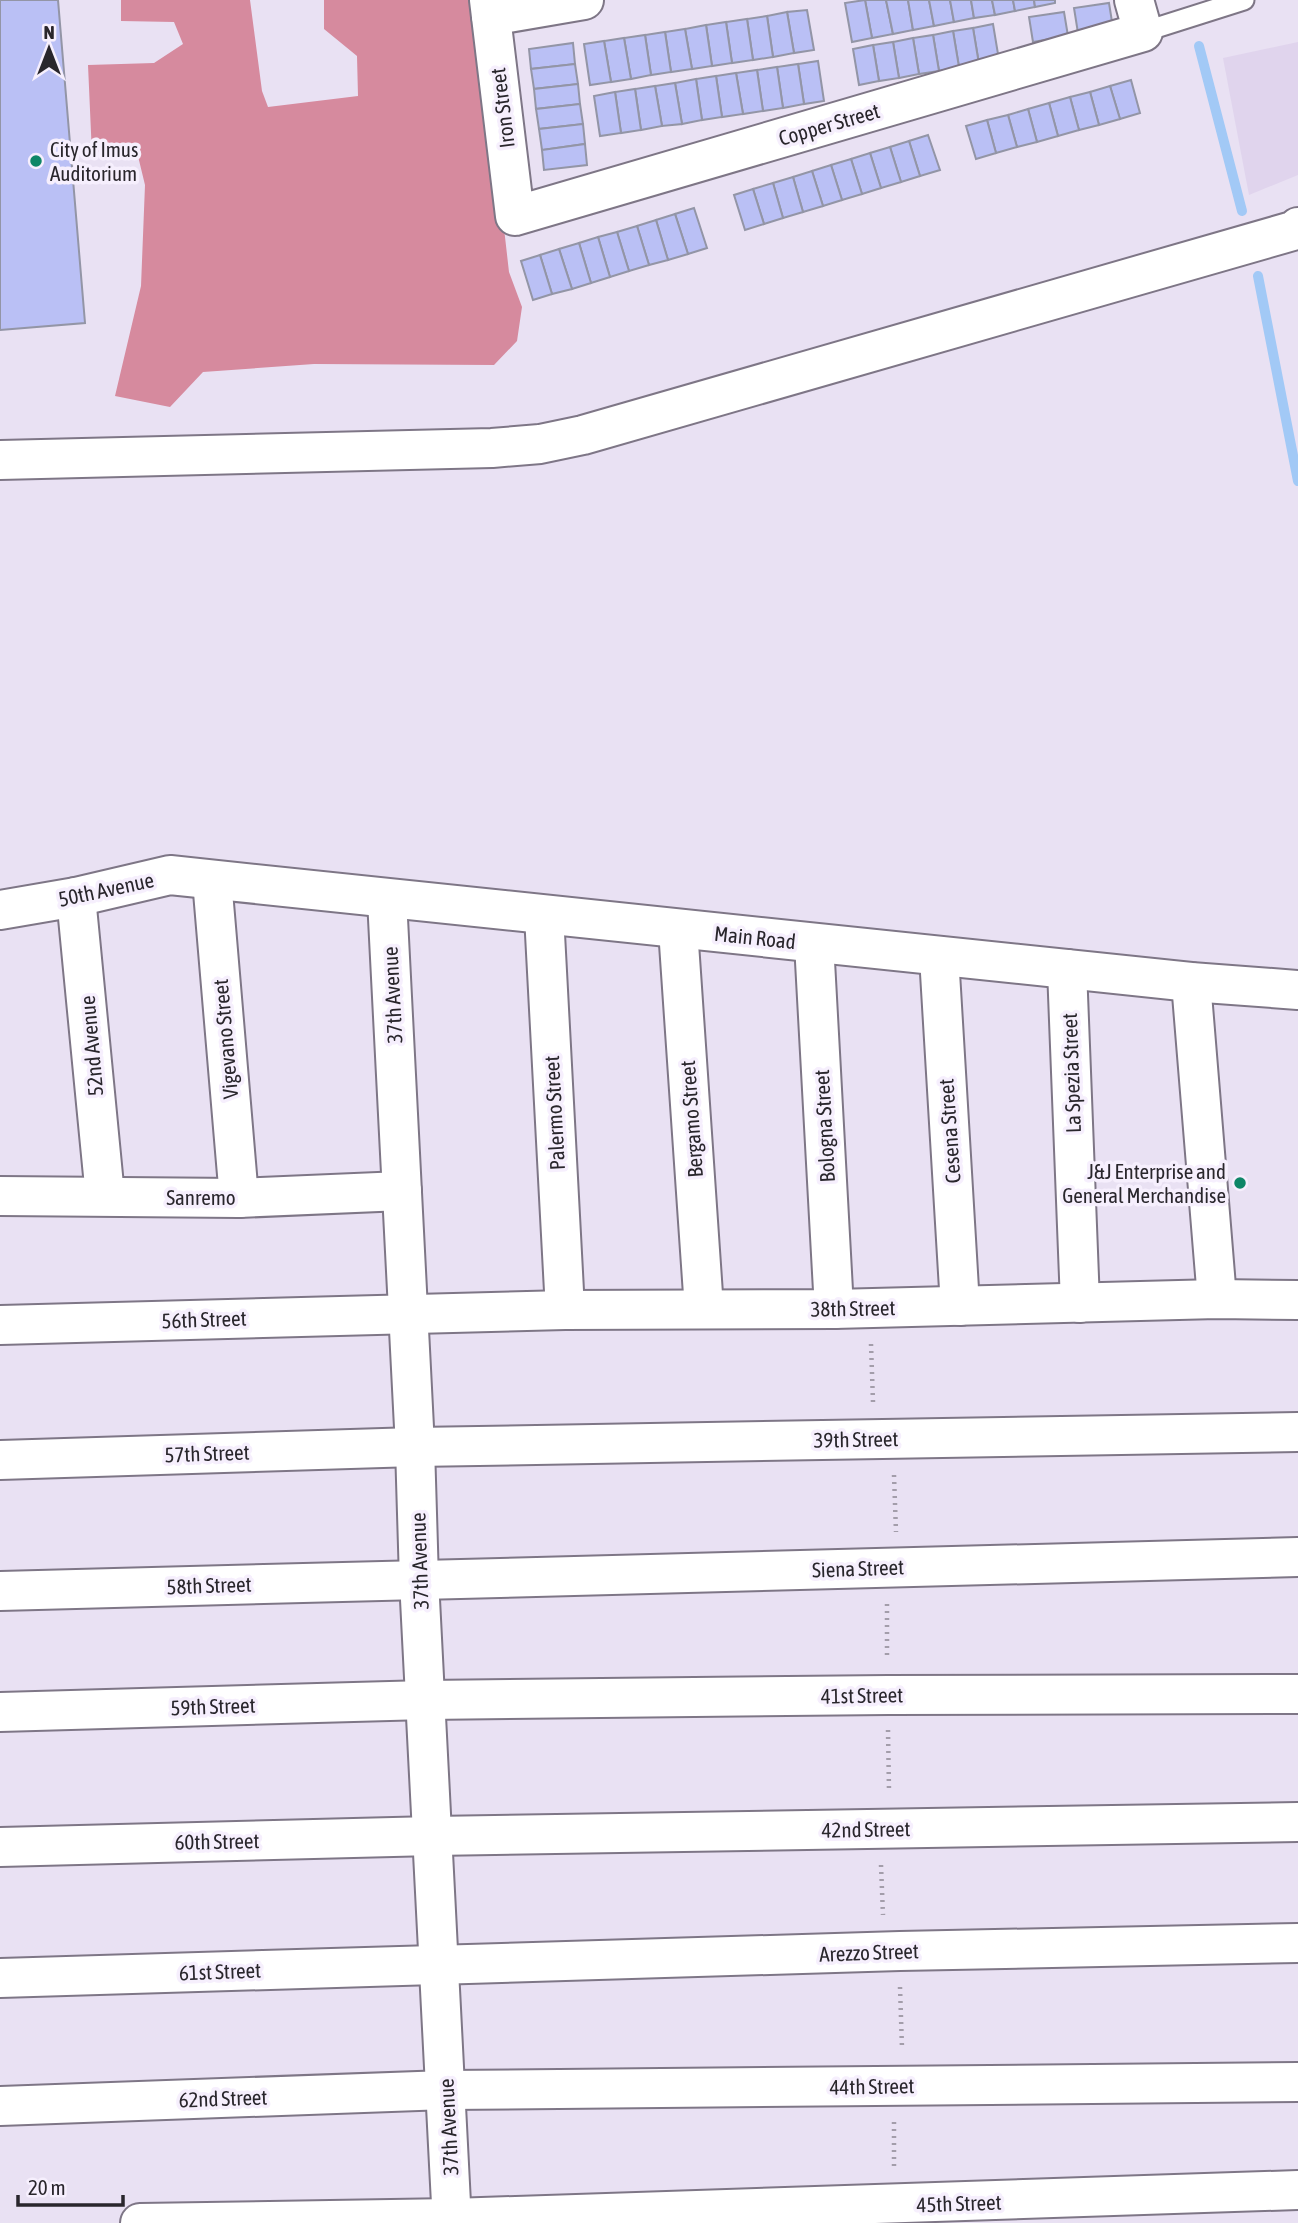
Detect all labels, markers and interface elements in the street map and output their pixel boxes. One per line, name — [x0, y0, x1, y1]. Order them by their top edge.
north arrow — [14, 14, 84, 84]
text: N — [43, 21, 55, 43]
street label: Iron Street — [485, 67, 519, 149]
street label: Copper Street — [776, 98, 882, 150]
place label: City of Imus Auditorium — [50, 137, 138, 185]
marker: City of Imus Auditorium — [28, 153, 44, 169]
street label: 50th Avenue — [56, 867, 156, 911]
street label: Main Road — [713, 921, 797, 953]
street label: 37th Avenue — [377, 946, 407, 1044]
street label: Vigevano Street — [208, 978, 242, 1100]
street label: 52nd Avenue — [75, 995, 107, 1097]
street label: La Spezia Street — [1057, 1013, 1085, 1133]
street label: Palermo Street — [539, 1055, 569, 1171]
street label: Bergamo Street — [675, 1060, 707, 1178]
street label: Bologna Street — [809, 1069, 839, 1183]
street label: Cesena Street — [933, 1078, 965, 1184]
place label: J&J Enterprise and General Merchandise — [1062, 1159, 1226, 1207]
marker: J&J Enterprise and General Merchandise — [1232, 1175, 1248, 1191]
street label: Sanremo — [166, 1185, 236, 1209]
street label: 38th Street — [810, 1295, 896, 1321]
street label: 56th Street — [161, 1306, 247, 1332]
street label: 39th Street — [813, 1426, 899, 1452]
street label: 57th Street — [164, 1440, 250, 1466]
street label: 37th Avenue — [405, 1512, 433, 1610]
street label: Siena Street — [812, 1554, 904, 1582]
street label: 58th Street — [166, 1572, 252, 1598]
street label: 41st Street — [821, 1682, 903, 1708]
street label: 59th Street — [170, 1693, 256, 1719]
street label: 42nd Street — [821, 1816, 911, 1842]
street label: 60th Street — [174, 1828, 260, 1854]
street label: Arezzo Street — [819, 1938, 919, 1966]
street label: 61st Street — [179, 1958, 261, 1984]
street label: 44th Street — [829, 2073, 915, 2099]
street label: 37th Avenue — [433, 2078, 463, 2176]
street label: 62nd Street — [178, 2084, 268, 2112]
scale bar — [18, 2164, 122, 2208]
text: 20 m — [28, 2175, 66, 2199]
street label: 45th Street — [916, 2190, 1002, 2216]

